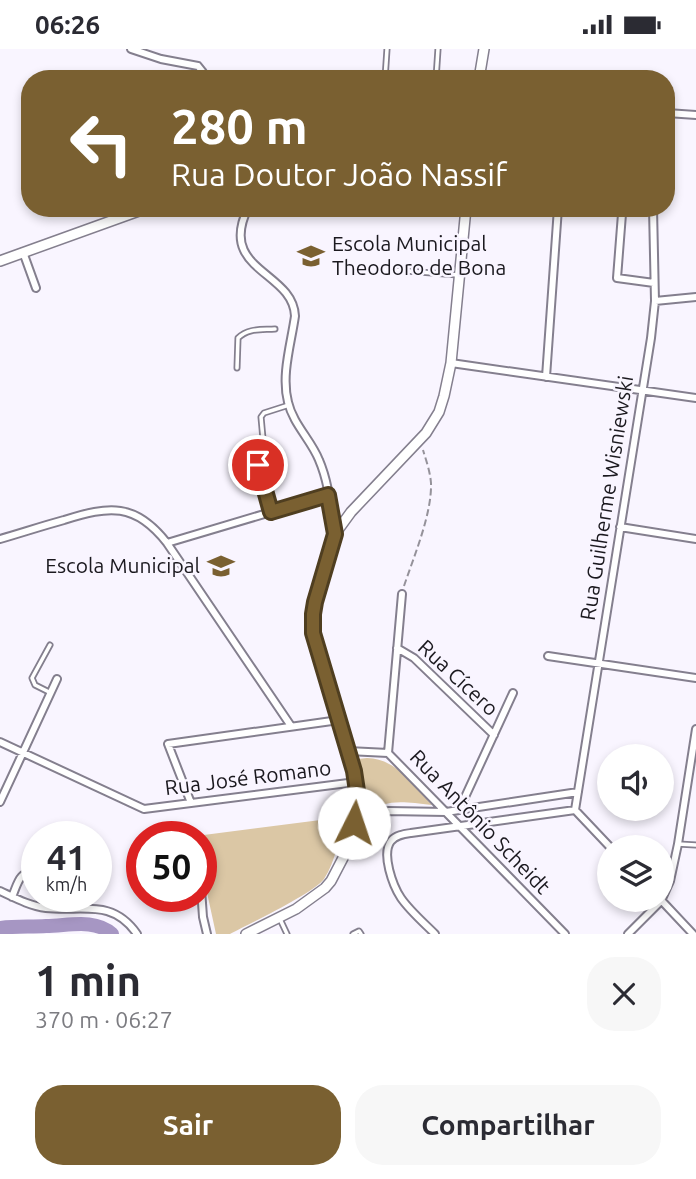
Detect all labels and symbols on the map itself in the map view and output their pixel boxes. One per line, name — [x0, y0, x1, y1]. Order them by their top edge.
place label: Escola Municipal Theodoro de Bona — [332, 231, 506, 279]
school or university icon: Escola Municipal Theodoro de Bona — [296, 241, 326, 271]
street label: Rua Guilherme Wisniewski — [575, 374, 637, 622]
pin — [228, 435, 288, 495]
school or university icon: Escola Municipal — [206, 551, 236, 581]
place label: Escola Municipal — [45, 553, 200, 577]
street label: Rua Cícero — [414, 634, 503, 720]
street label: Rua Antônio Scheidt — [406, 744, 556, 898]
street label: Rua José Romano — [163, 755, 332, 799]
position arrow — [317, 786, 391, 860]
speed limit sign: 50 — [126, 821, 217, 912]

